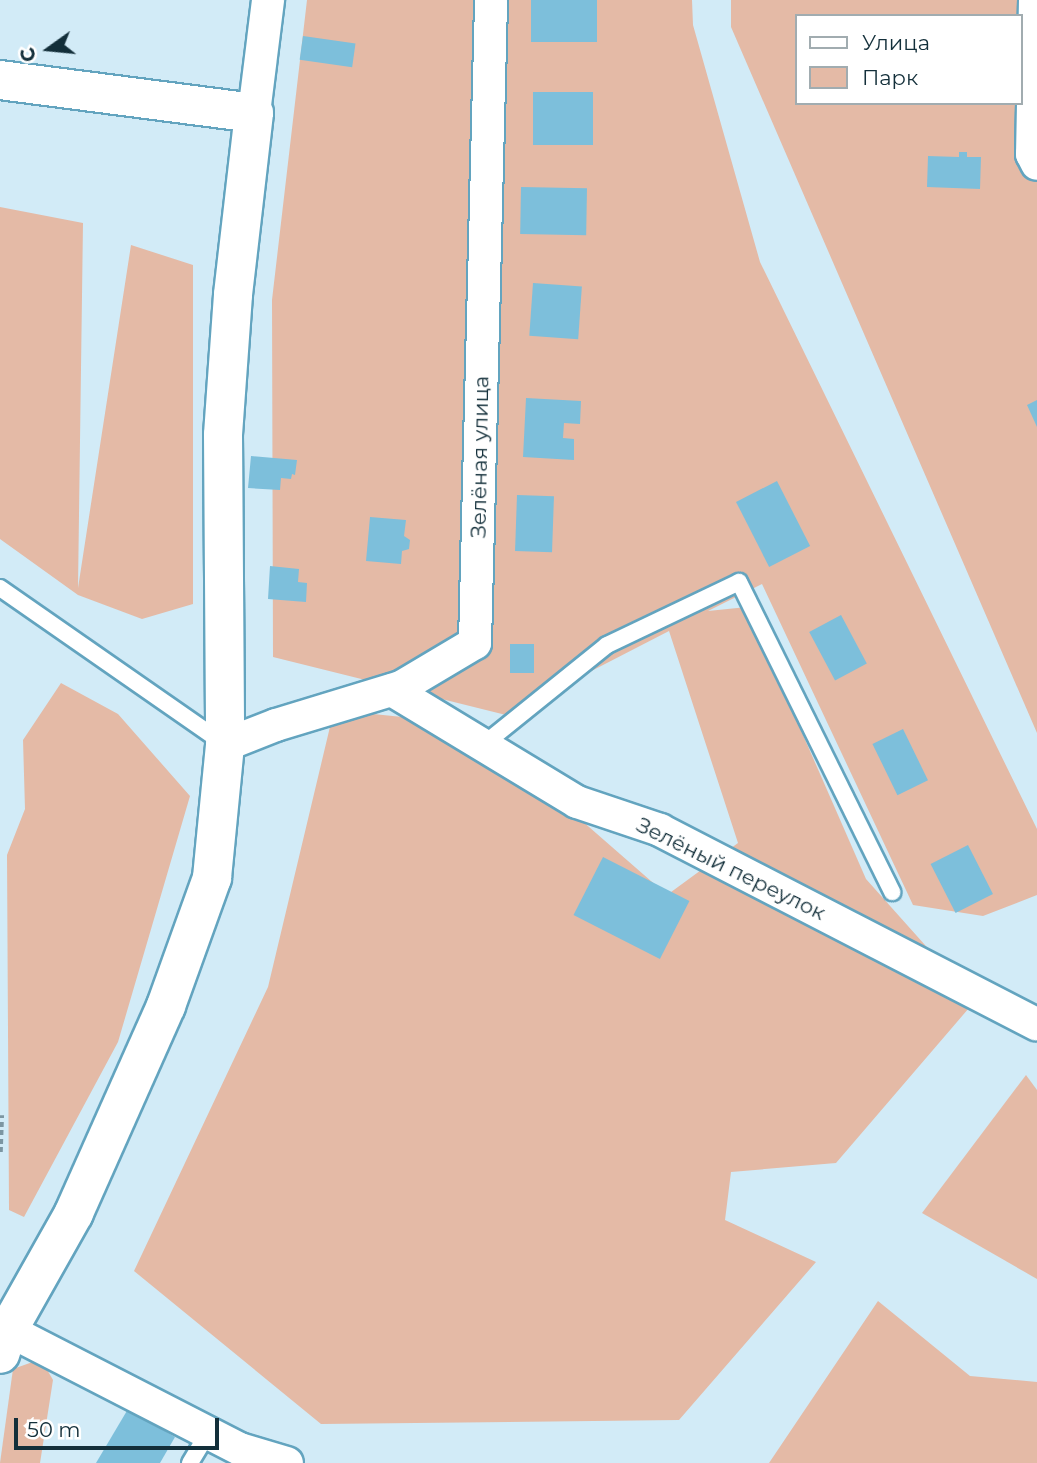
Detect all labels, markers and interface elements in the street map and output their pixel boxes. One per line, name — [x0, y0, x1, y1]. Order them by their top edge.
north arrow — [14, 14, 84, 84]
legend — [796, 14, 1023, 105]
text: Улица — [862, 30, 930, 55]
text: С — [15, 45, 41, 64]
text: Парк — [862, 65, 918, 90]
street label: Зелёная улица — [466, 376, 494, 538]
street label: Зелёный переулок — [632, 812, 830, 926]
scale bar — [18, 1404, 222, 1448]
text: 50 m — [27, 1417, 81, 1442]

